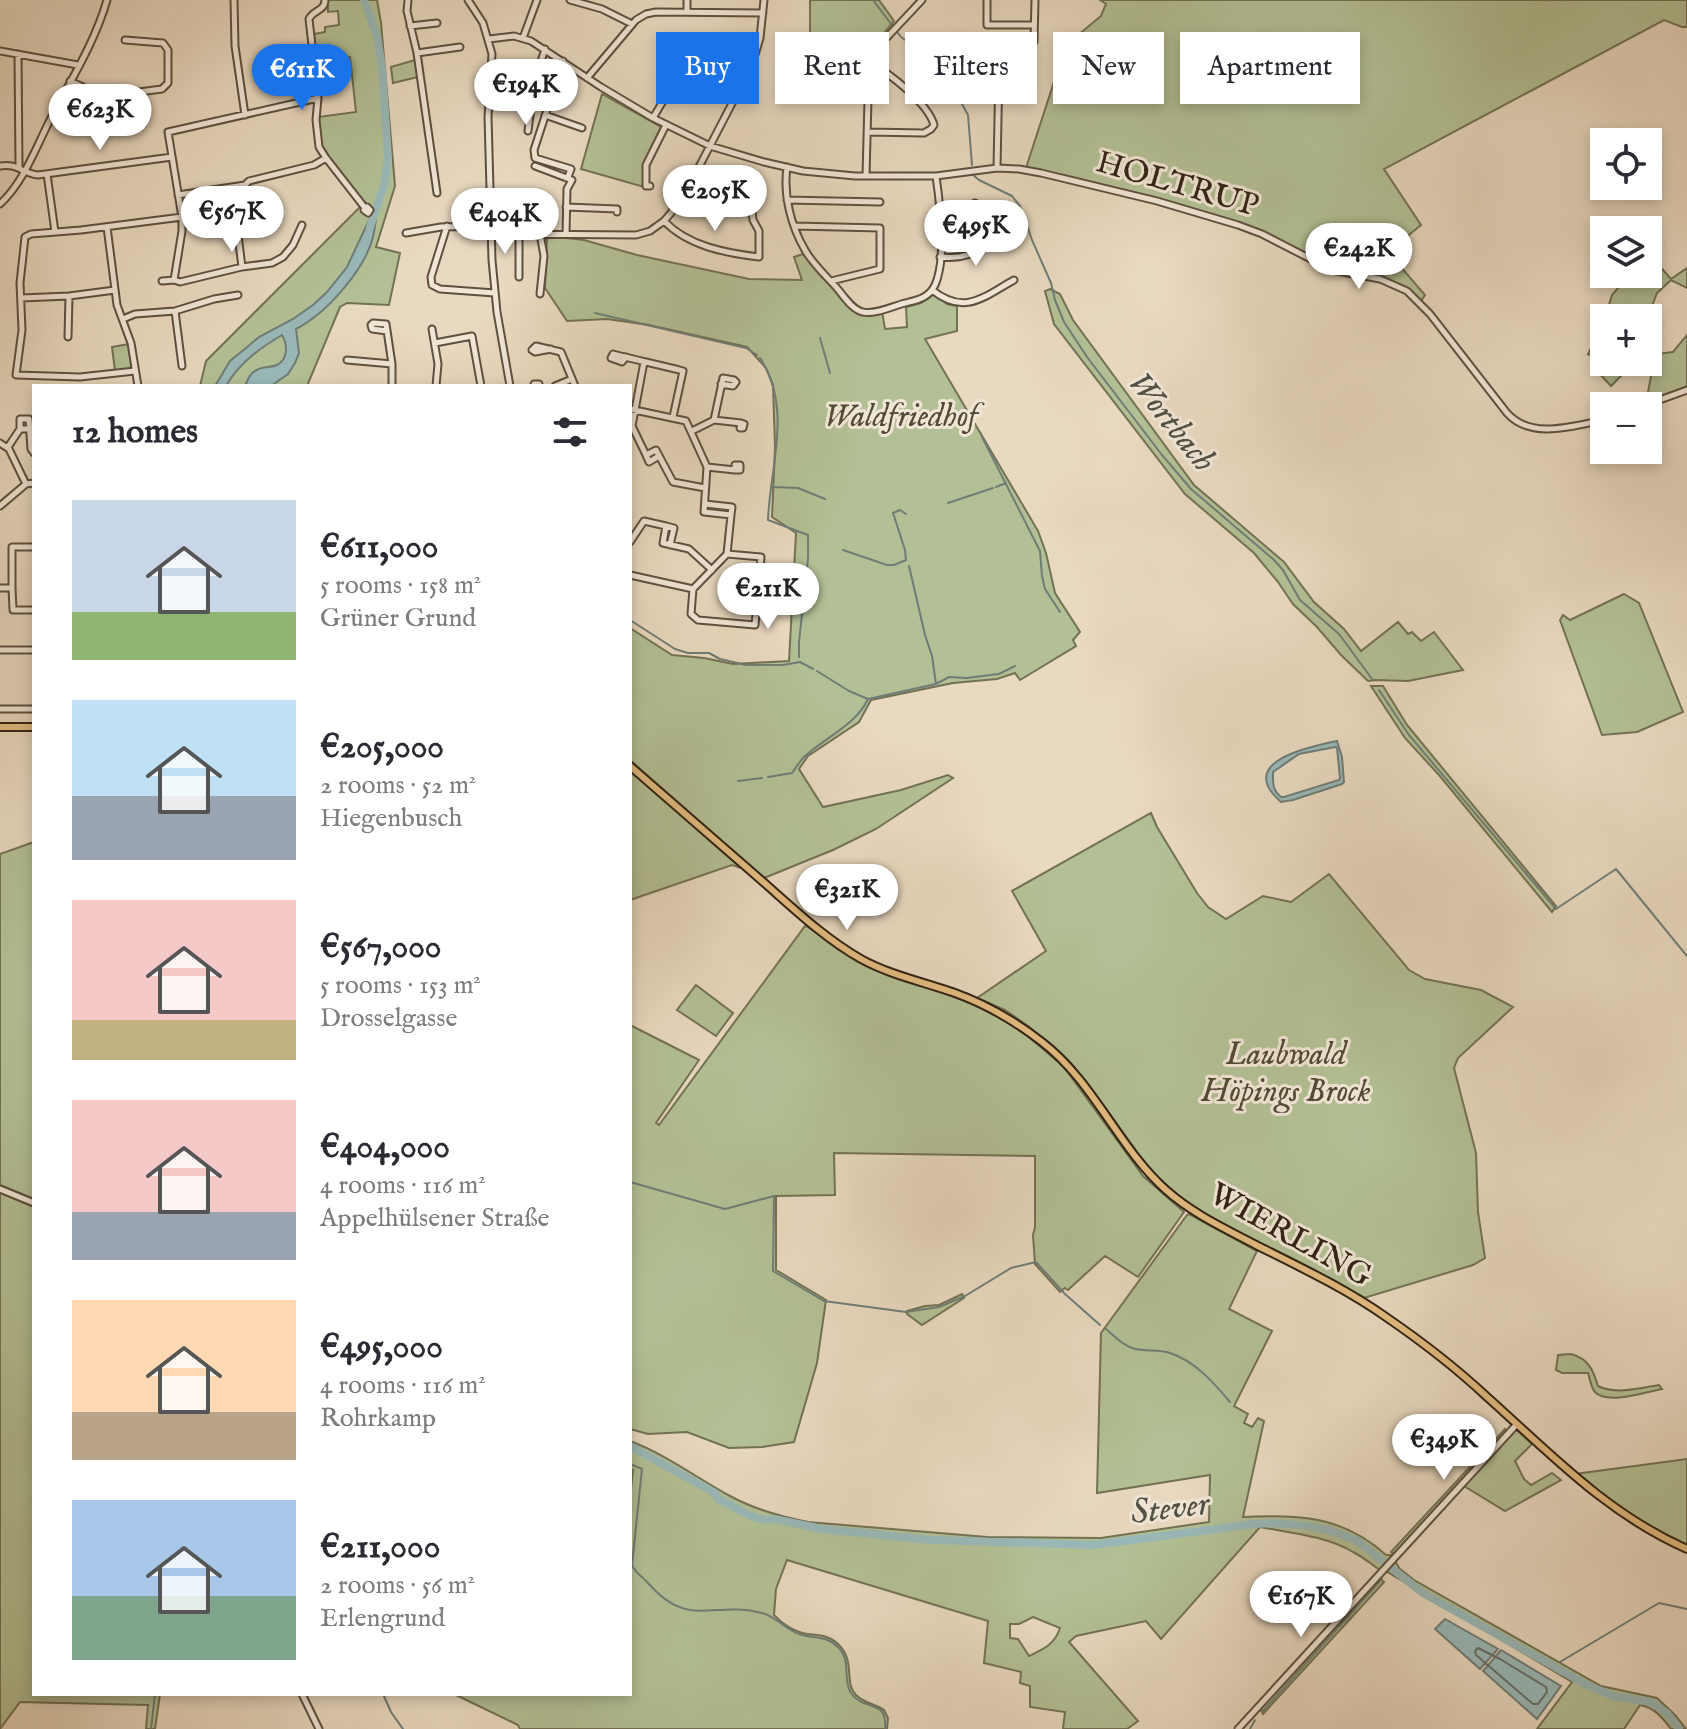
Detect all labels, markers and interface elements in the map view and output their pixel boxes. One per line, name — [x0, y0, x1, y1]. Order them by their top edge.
chip: Buy — [656, 32, 759, 104]
chip: Rent — [775, 32, 889, 104]
chip: Filters — [905, 32, 1037, 104]
chip: New — [1053, 32, 1164, 104]
chip: Apartment — [1180, 32, 1360, 104]
pin: €611K — [246, 44, 358, 112]
text: €611K — [270, 53, 334, 86]
pin: €194K — [470, 59, 582, 127]
text: €194K — [492, 68, 560, 101]
pin: €623K — [44, 84, 156, 152]
text: €623K — [67, 93, 133, 126]
map controls — [1590, 128, 1662, 464]
button: locate — [1590, 128, 1662, 200]
street label: HOLTRUP — [1091, 142, 1263, 228]
pin: €205K — [659, 165, 771, 233]
text: €205K — [681, 174, 749, 207]
pin: €567K — [176, 186, 288, 254]
pin: €404K — [449, 188, 561, 256]
text: €567K — [199, 195, 265, 228]
text: €404K — [469, 197, 541, 230]
pin: €495K — [920, 200, 1032, 268]
text: €495K — [942, 209, 1010, 242]
button: layers — [1590, 216, 1662, 288]
pin: €242K — [1303, 223, 1415, 291]
text: €242K — [1323, 232, 1395, 265]
button: + — [1590, 304, 1662, 376]
water label: Wortbach — [1117, 363, 1225, 481]
button: − — [1590, 392, 1662, 464]
park label: Waldfriedhof — [824, 397, 985, 438]
icon: filters — [548, 410, 592, 454]
text: 12 homes — [72, 411, 198, 454]
text: €611,000 — [320, 526, 439, 569]
icon: home — [136, 532, 232, 628]
pin: €211K — [712, 563, 824, 631]
text: 5 rooms · 158 m² — [320, 569, 481, 602]
text: €211K — [735, 572, 801, 605]
text: Grüner Grund — [320, 602, 476, 635]
text: €205,000 — [320, 726, 444, 769]
icon: home — [136, 732, 232, 828]
text: 2 rooms · 52 m² — [320, 769, 476, 802]
text: Hiegenbusch — [320, 802, 462, 835]
pin: €321K — [791, 864, 903, 932]
text: €321K — [814, 873, 880, 906]
text: €567,000 — [320, 926, 442, 969]
icon: home — [136, 932, 232, 1028]
text: 5 rooms · 153 m² — [320, 969, 481, 1002]
text: Drosselgasse — [320, 1002, 457, 1035]
park label: Laubwald Höpings Brock — [1201, 1035, 1371, 1113]
text: €404,000 — [320, 1126, 450, 1169]
icon: home — [136, 1132, 232, 1228]
text: 4 rooms · 116 m² — [320, 1169, 486, 1202]
street label: WIERLING — [1201, 1174, 1379, 1298]
text: Appelhülsener Straße — [320, 1202, 550, 1235]
text: €495,000 — [320, 1326, 443, 1369]
icon: home — [136, 1332, 232, 1428]
text: 4 rooms · 116 m² — [320, 1369, 486, 1402]
text: Rohrkamp — [320, 1402, 436, 1435]
pin: €349K — [1388, 1414, 1500, 1482]
text: €349K — [1410, 1423, 1478, 1456]
water label: Stever — [1128, 1483, 1213, 1535]
text: €211,000 — [320, 1526, 440, 1569]
icon: home — [136, 1532, 232, 1628]
text: 2 rooms · 56 m² — [320, 1569, 475, 1602]
pin: €167K — [1245, 1571, 1357, 1639]
text: €167K — [1268, 1580, 1334, 1613]
text: Erlengrund — [320, 1602, 445, 1635]

